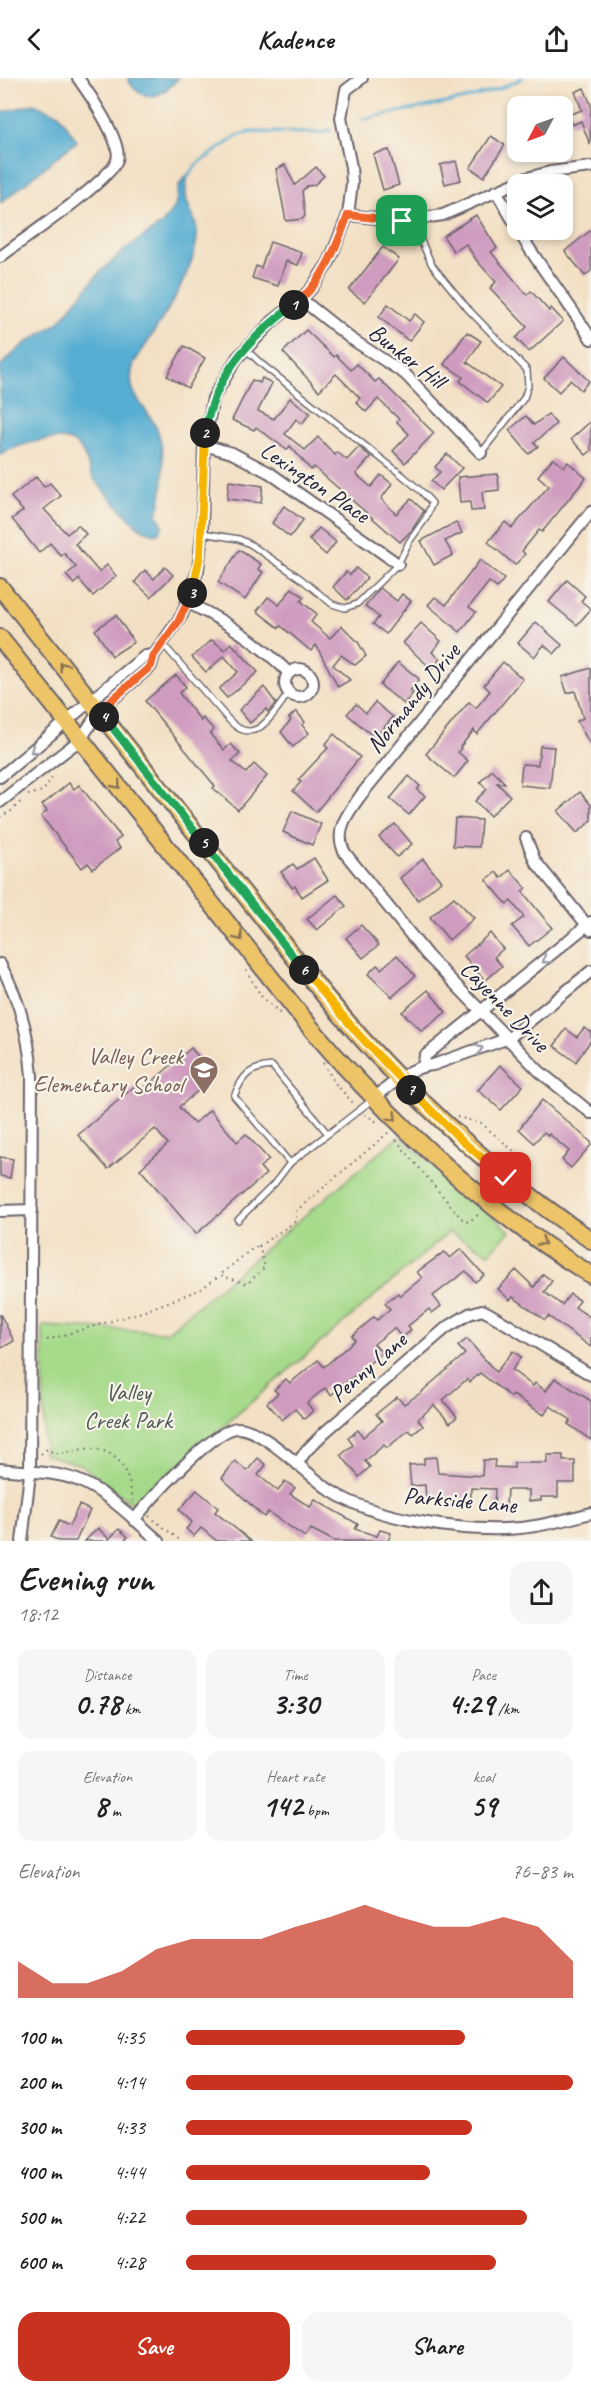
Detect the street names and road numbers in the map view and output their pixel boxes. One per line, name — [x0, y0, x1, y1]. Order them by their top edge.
street label: Bunker Hill — [363, 317, 455, 398]
street label: Lexington Place — [255, 435, 377, 531]
street label: Normandy Drive — [359, 635, 468, 759]
street label: Cayenne Drive — [454, 954, 557, 1060]
street label: Penny Lane — [323, 1324, 414, 1409]
street label: Parkside Lane — [402, 1480, 520, 1520]

